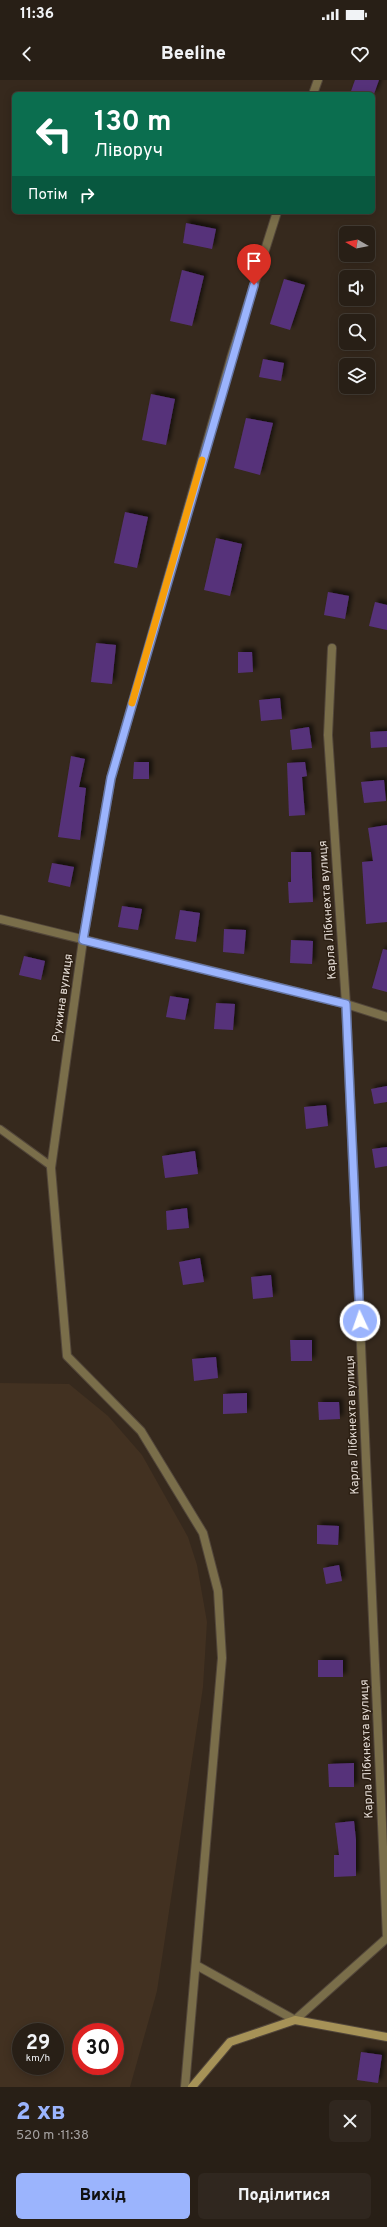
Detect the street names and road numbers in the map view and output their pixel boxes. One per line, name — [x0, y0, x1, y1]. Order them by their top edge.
street label: Карла Лібкнехта вулиця — [315, 840, 341, 980]
street label: Ружина вулиця — [49, 953, 77, 1043]
street label: Карла Лібкнехта вулиця — [343, 1355, 363, 1495]
street label: Карла Лібкнехта вулиця — [357, 1679, 377, 1819]

